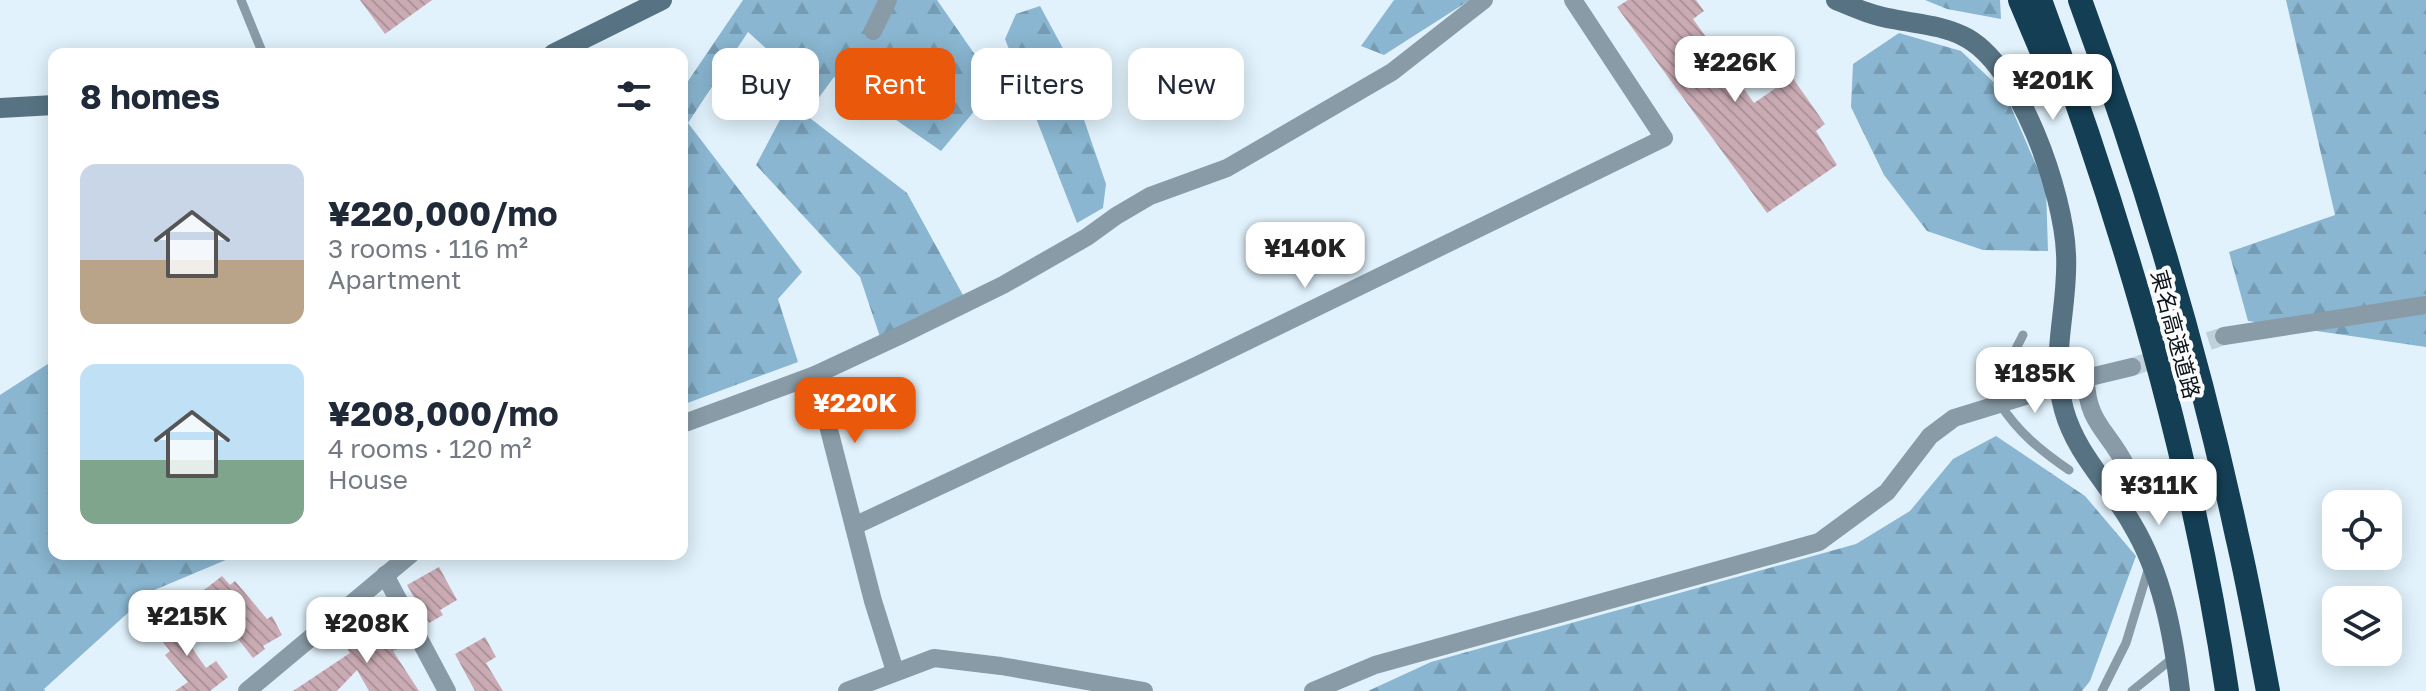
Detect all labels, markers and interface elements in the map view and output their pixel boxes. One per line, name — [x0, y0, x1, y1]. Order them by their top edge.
pin: ¥226K — [1679, 36, 1791, 104]
text: ¥226K — [1693, 46, 1777, 77]
chip: Buy — [712, 48, 819, 120]
chip: Rent — [835, 48, 955, 120]
chip: Filters — [971, 48, 1112, 120]
chip: New — [1128, 48, 1244, 120]
pin: ¥201K — [1997, 54, 2109, 122]
text: ¥201K — [2012, 64, 2094, 95]
icon: filters — [612, 74, 656, 118]
text: 8 homes — [80, 76, 220, 116]
text: ¥220,000/mo — [328, 193, 558, 233]
icon: home — [144, 196, 240, 292]
pin: ¥140K — [1249, 222, 1361, 290]
text: ¥140K — [1264, 232, 1346, 263]
text: 3 rooms · 116 m² — [328, 233, 528, 264]
text: Apartment — [328, 264, 461, 295]
street label: 東名高速道路 — [2146, 267, 2206, 401]
pin: ¥185K — [1979, 347, 2091, 415]
text: ¥185K — [1994, 357, 2076, 388]
pin: ¥220K — [799, 377, 911, 445]
text: ¥220K — [813, 387, 897, 418]
text: ¥208,000/mo — [328, 393, 559, 433]
icon: home — [144, 396, 240, 492]
text: 4 rooms · 120 m² — [328, 433, 532, 464]
pin: ¥311K — [2103, 459, 2215, 527]
text: House — [328, 464, 408, 495]
text: ¥311K — [2120, 469, 2198, 500]
map controls — [2322, 490, 2402, 666]
button: locate — [2322, 490, 2402, 570]
button: layers — [2322, 586, 2402, 666]
pin: ¥215K — [131, 590, 243, 658]
pin: ¥208K — [311, 597, 423, 665]
text: ¥215K — [146, 600, 228, 631]
text: ¥208K — [324, 607, 410, 638]

